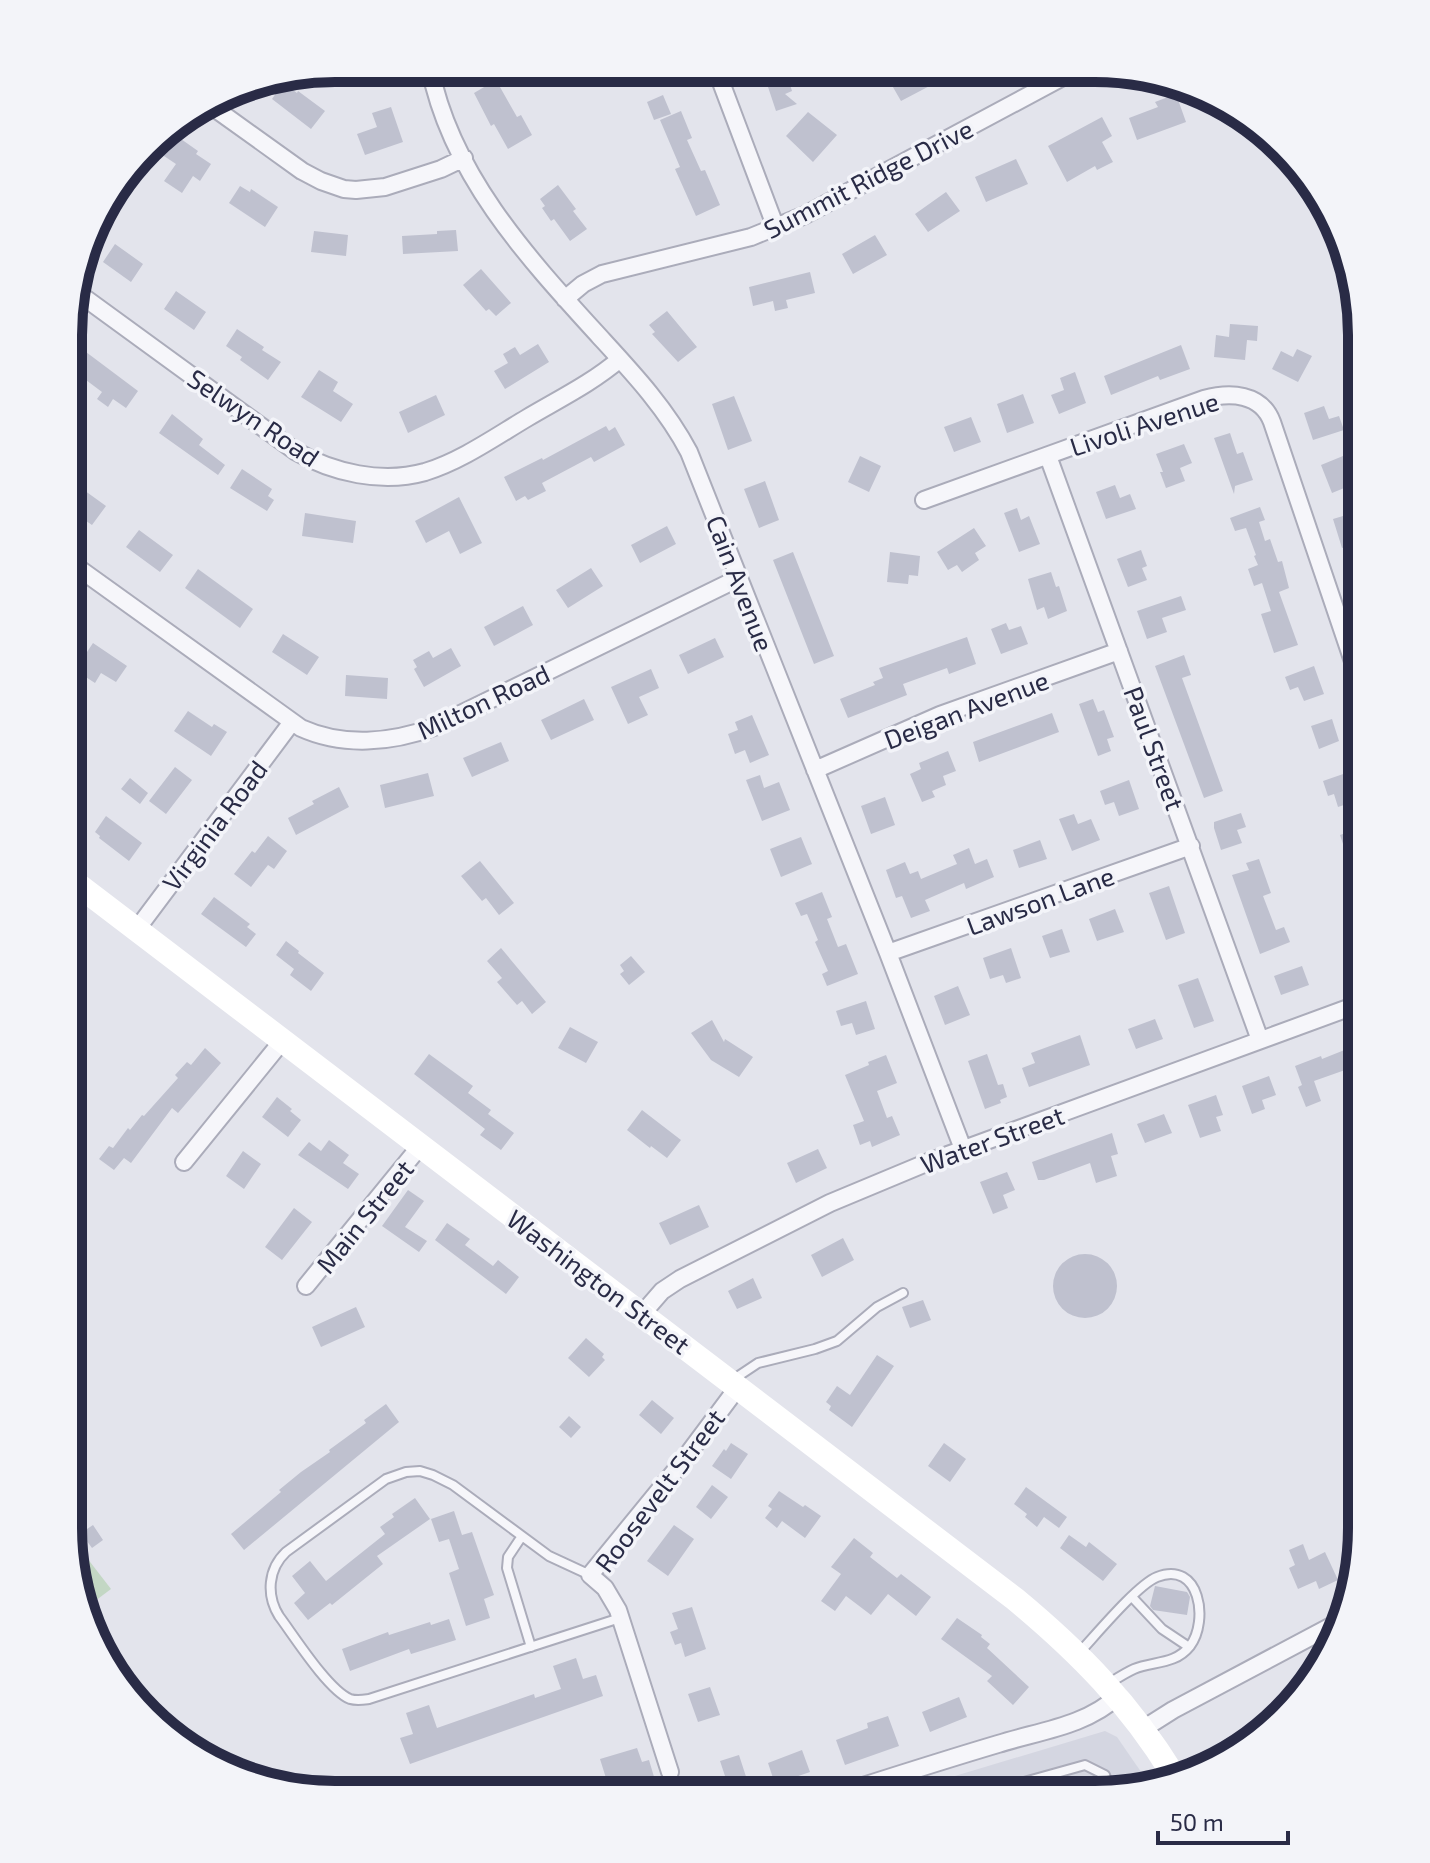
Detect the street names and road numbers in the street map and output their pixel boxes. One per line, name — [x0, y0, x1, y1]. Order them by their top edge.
street label: Summit Ridge Drive — [758, 112, 978, 244]
street label: Selwyn Road — [182, 362, 326, 472]
street label: Livoli Avenue — [1066, 384, 1222, 462]
street label: Cain Avenue — [701, 511, 781, 655]
street label: Milton Road — [412, 657, 554, 745]
street label: Deigan Avenue — [879, 663, 1053, 755]
street label: Paul Street — [1118, 682, 1192, 814]
street label: Virginia Road — [155, 754, 273, 896]
street label: Lawson Lane — [962, 859, 1118, 941]
street label: Water Street — [916, 1099, 1068, 1179]
street label: Main Street — [309, 1153, 419, 1279]
street label: Washington Street — [501, 1202, 697, 1360]
street label: Roosevelt Street — [588, 1402, 730, 1577]

